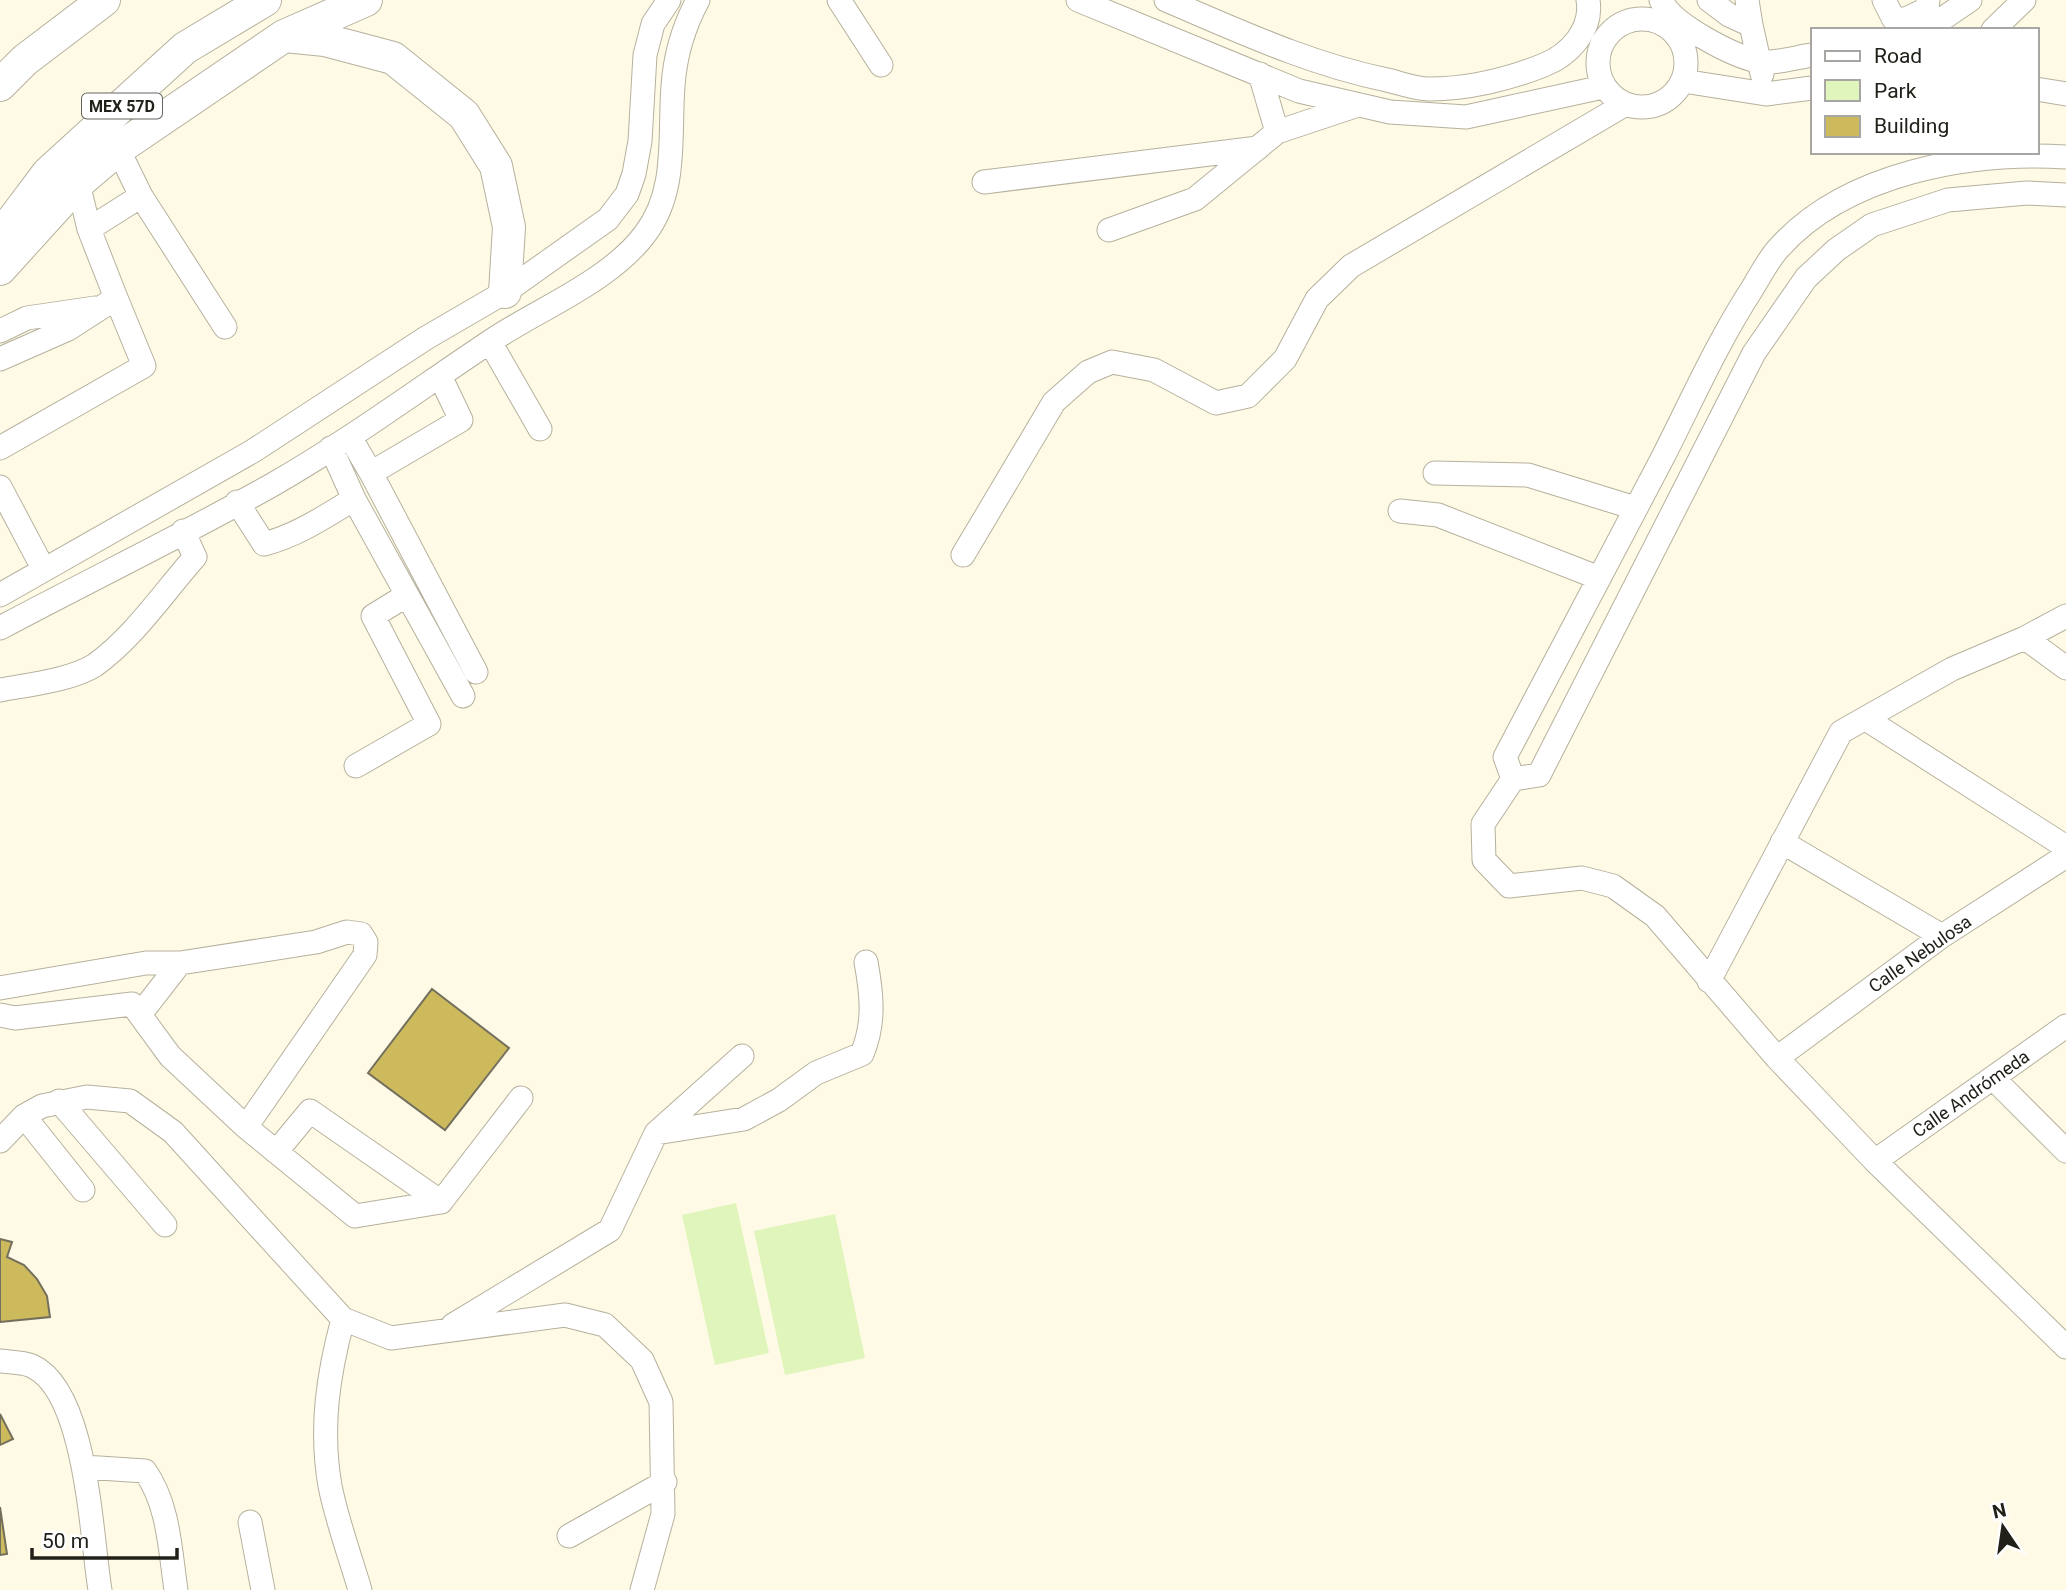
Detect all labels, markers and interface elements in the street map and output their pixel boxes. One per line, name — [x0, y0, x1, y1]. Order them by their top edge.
legend — [1811, 28, 2038, 154]
text: Road — [1874, 44, 1922, 68]
text: Park — [1874, 79, 1917, 103]
road number: MEX 57D — [82, 94, 162, 118]
text: Building — [1874, 114, 1949, 138]
street label: Calle Nebulosa — [1864, 910, 1975, 997]
street label: Calle Andrómeda — [1908, 1046, 2033, 1142]
north arrow — [1968, 1492, 2038, 1562]
text: N — [1990, 1498, 2008, 1524]
scale bar — [32, 1516, 177, 1560]
text: 50 m — [42, 1529, 89, 1553]

